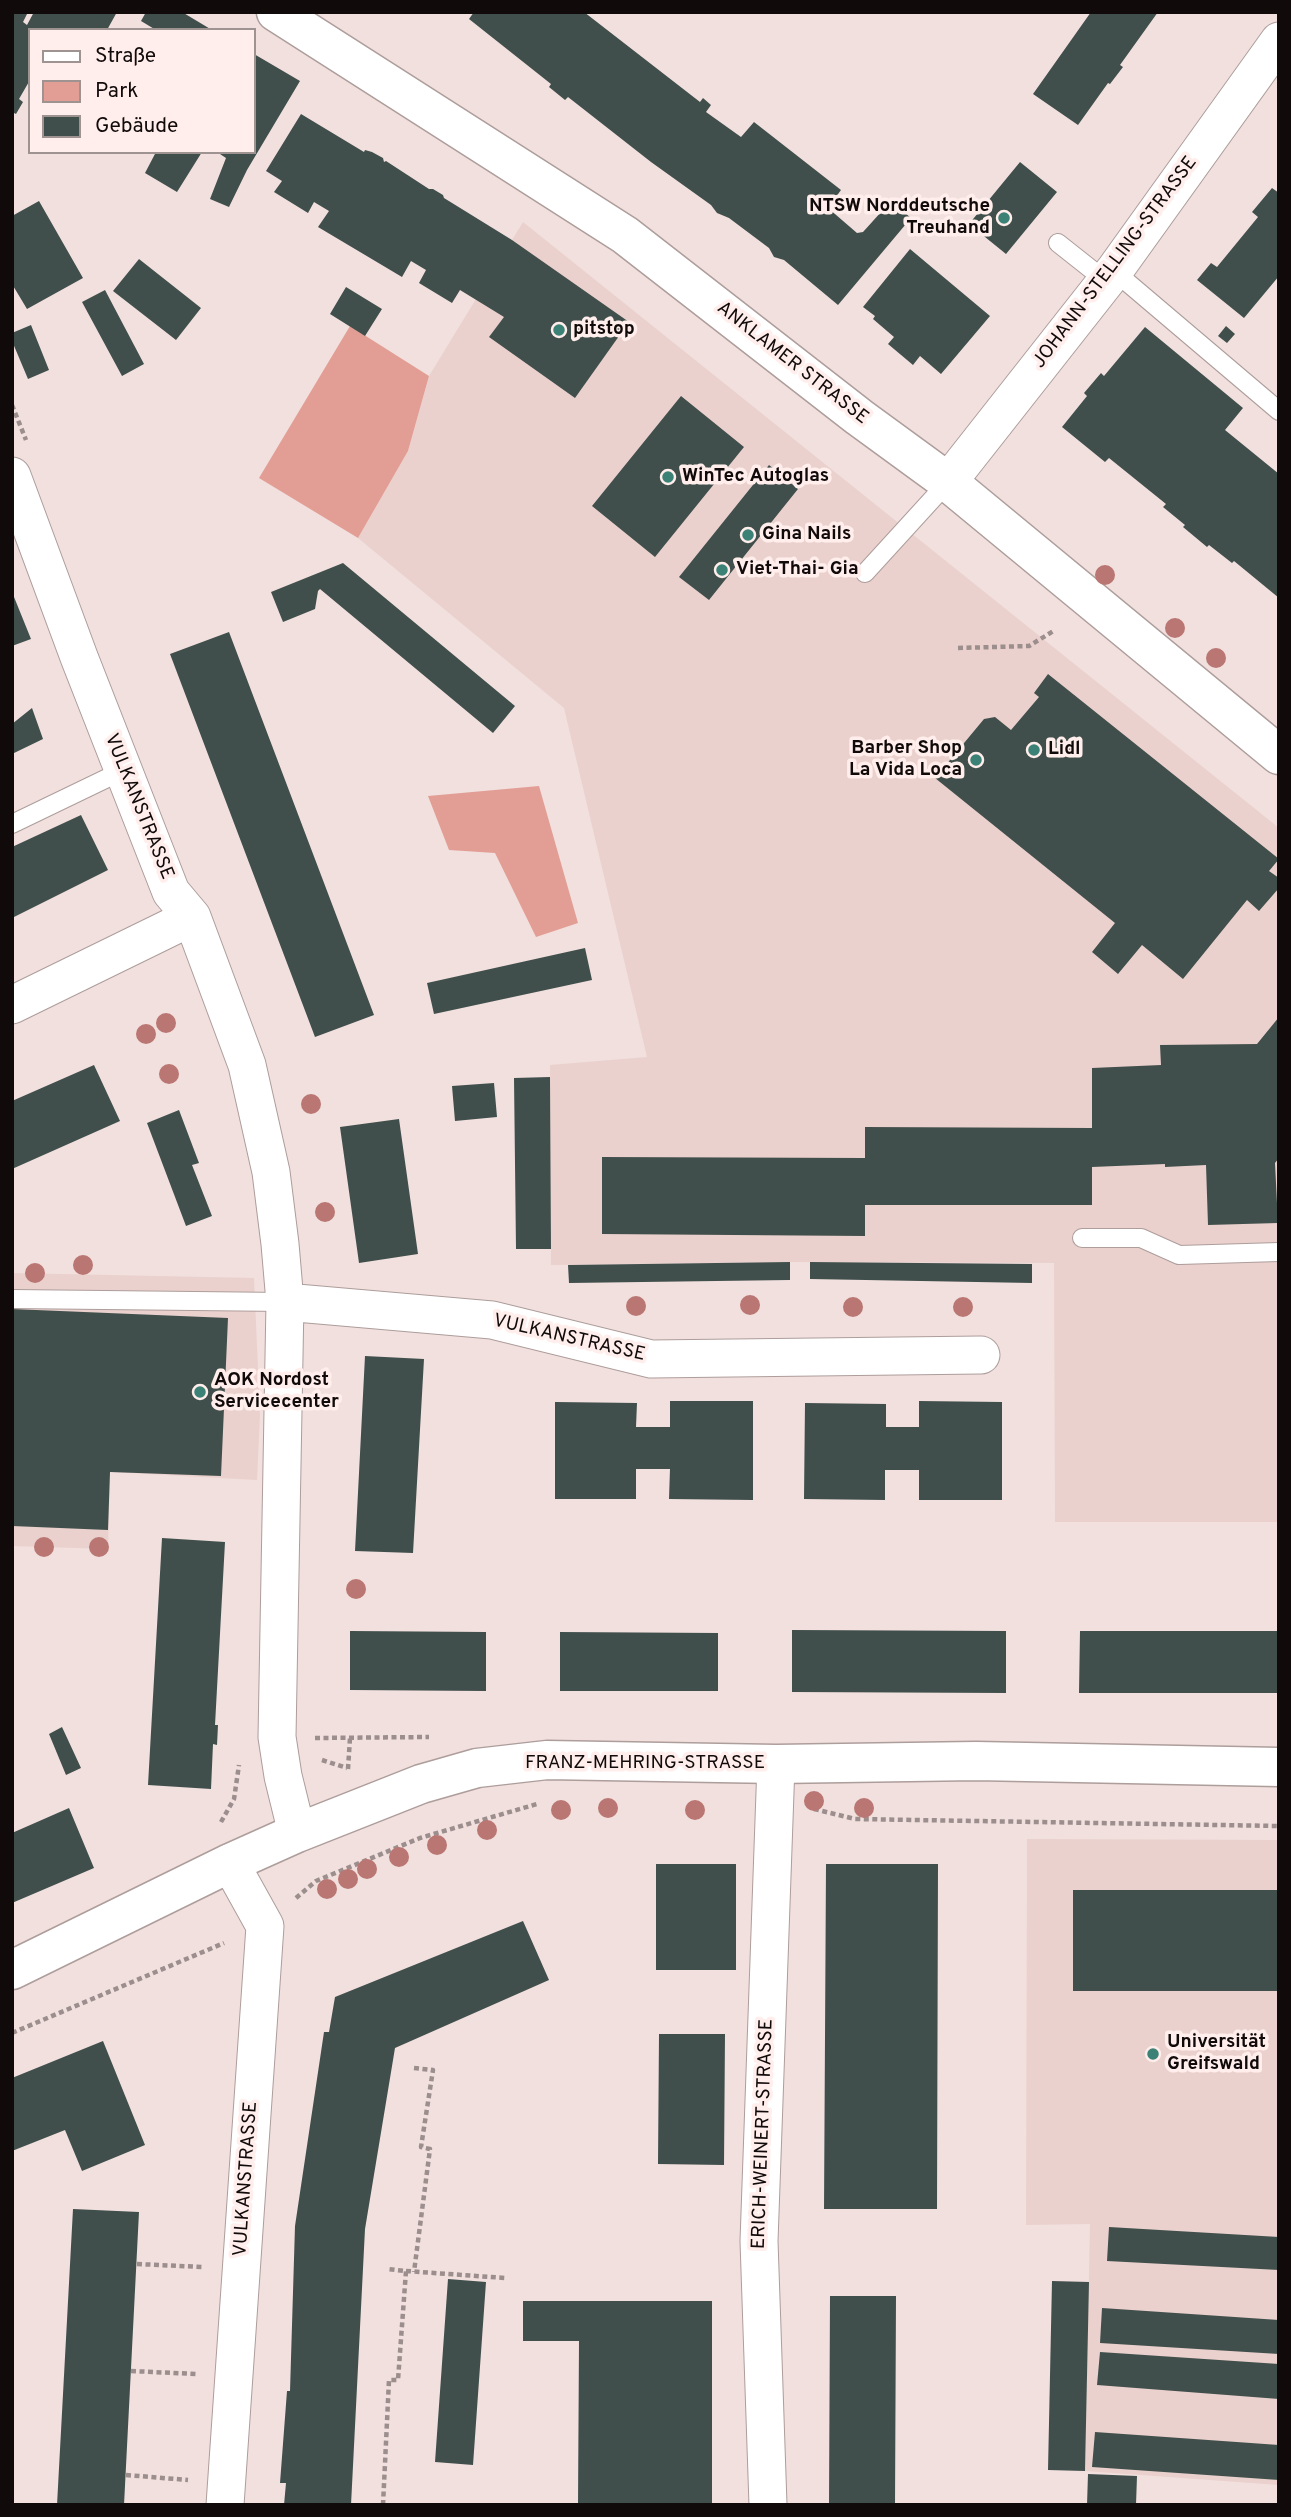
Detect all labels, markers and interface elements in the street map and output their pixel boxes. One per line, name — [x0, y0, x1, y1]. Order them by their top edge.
legend — [28, 28, 256, 154]
text: Straße — [95, 43, 156, 70]
text: Park — [95, 78, 138, 105]
text: Gebäude — [95, 113, 178, 140]
street label: JOHANN-STELLING-STRASSE — [1029, 153, 1203, 373]
place label: NTSW Norddeutsche Treuhand — [809, 196, 990, 240]
marker: NTSW Norddeutsche Treuhand — [996, 210, 1012, 226]
street label: ANKLAMER STRASSE — [712, 298, 872, 430]
place label: pitstop — [573, 319, 635, 341]
marker: pitstop — [551, 322, 567, 338]
place label: WinTec Autoglas — [682, 466, 829, 488]
marker: WinTec Autoglas — [660, 469, 676, 485]
place label: Gina Nails — [762, 524, 851, 546]
marker: Gina Nails — [740, 527, 756, 543]
place label: Viet-Thai- Gia — [736, 559, 859, 581]
marker: Viet-Thai- Gia — [714, 562, 730, 578]
street label: VULKANSTRASSE — [98, 731, 178, 883]
place label: Barber Shop La Vida Loca — [849, 738, 962, 782]
place label: Lidl — [1048, 739, 1081, 761]
marker: Lidl — [1026, 742, 1042, 758]
marker: Barber Shop La Vida Loca — [968, 752, 984, 768]
street label: VULKANSTRASSE — [491, 1310, 647, 1368]
place label: AOK Nordost Servicecenter — [214, 1370, 339, 1414]
marker: AOK Nordost Servicecenter — [192, 1384, 208, 1400]
street label: FRANZ-MEHRING-STRASSE — [525, 1753, 765, 1775]
street label: ERICH-WEINERT-STRASSE — [749, 2018, 779, 2250]
place label: Universität Greifswald — [1167, 2032, 1266, 2076]
marker: Universität Greifswald — [1145, 2046, 1161, 2062]
street label: VULKANSTRASSE — [230, 2101, 264, 2257]

